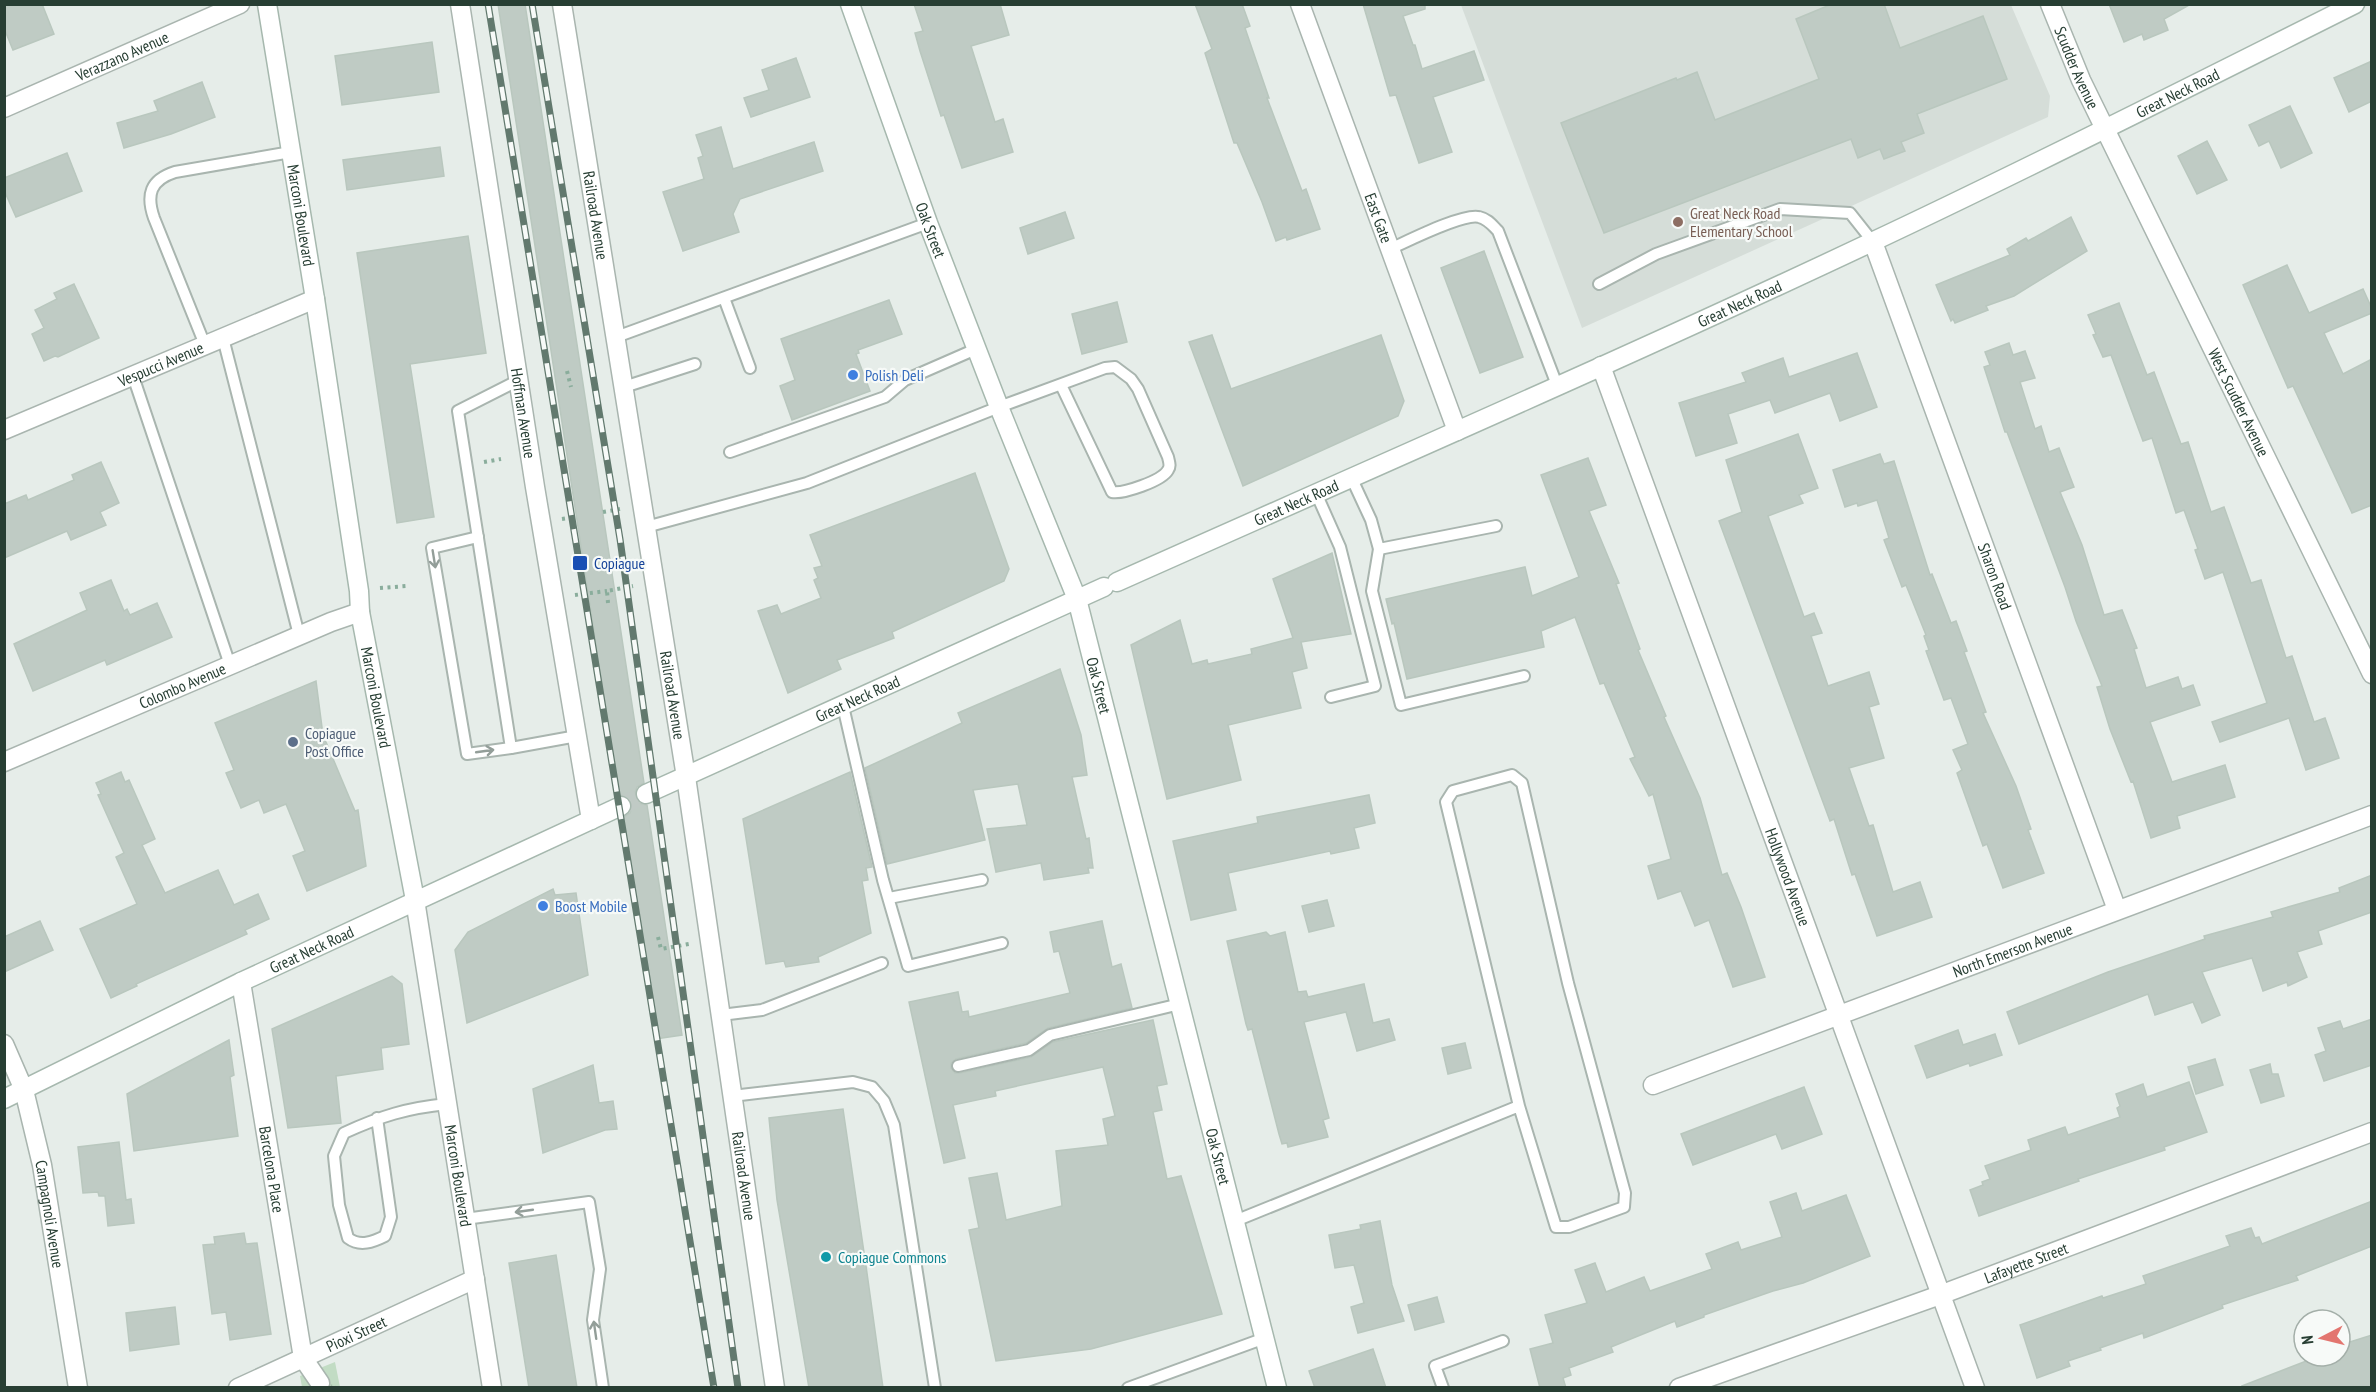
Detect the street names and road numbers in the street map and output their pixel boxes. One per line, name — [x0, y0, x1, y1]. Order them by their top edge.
street label: Scudder Avenue — [2050, 23, 2104, 112]
street label: Verazzano Avenue — [72, 27, 172, 86]
street label: Great Neck Road — [2133, 64, 2222, 122]
street label: Marconi Boulevard — [283, 163, 319, 268]
street label: Railroad Avenue — [579, 170, 613, 261]
street label: East Gate — [1360, 190, 1397, 246]
street label: Oak Street — [911, 200, 951, 261]
street label: Great Neck Road — [1694, 276, 1785, 332]
street label: Vespucci Avenue — [114, 337, 206, 391]
street label: West Scudder Avenue — [2204, 345, 2274, 460]
street label: Hoffman Avenue — [507, 367, 540, 460]
street label: Great Neck Road — [1251, 475, 1342, 530]
street label: Sharon Road — [1974, 540, 2016, 612]
street label: Marconi Boulevard — [357, 645, 396, 750]
street label: Railroad Avenue — [656, 649, 690, 741]
street label: Oak Street — [1082, 655, 1116, 716]
street label: Colombo Avenue — [136, 658, 229, 713]
street label: Great Neck Road — [812, 671, 903, 726]
street label: Hollywood Avenue — [1761, 825, 1815, 929]
street label: North Emerson Avenue — [1950, 918, 2075, 982]
street label: Great Neck Road — [266, 921, 357, 977]
street label: Marconi Boulevard — [441, 1123, 476, 1228]
street label: Barcelona Place — [255, 1125, 289, 1214]
street label: Oak Street — [1202, 1126, 1235, 1187]
street label: Railroad Avenue — [728, 1130, 760, 1222]
street label: Campagnoli Avenue — [31, 1158, 68, 1269]
street label: Lafayette Street — [1981, 1237, 2071, 1287]
street label: Pioxi Street — [323, 1311, 390, 1356]

